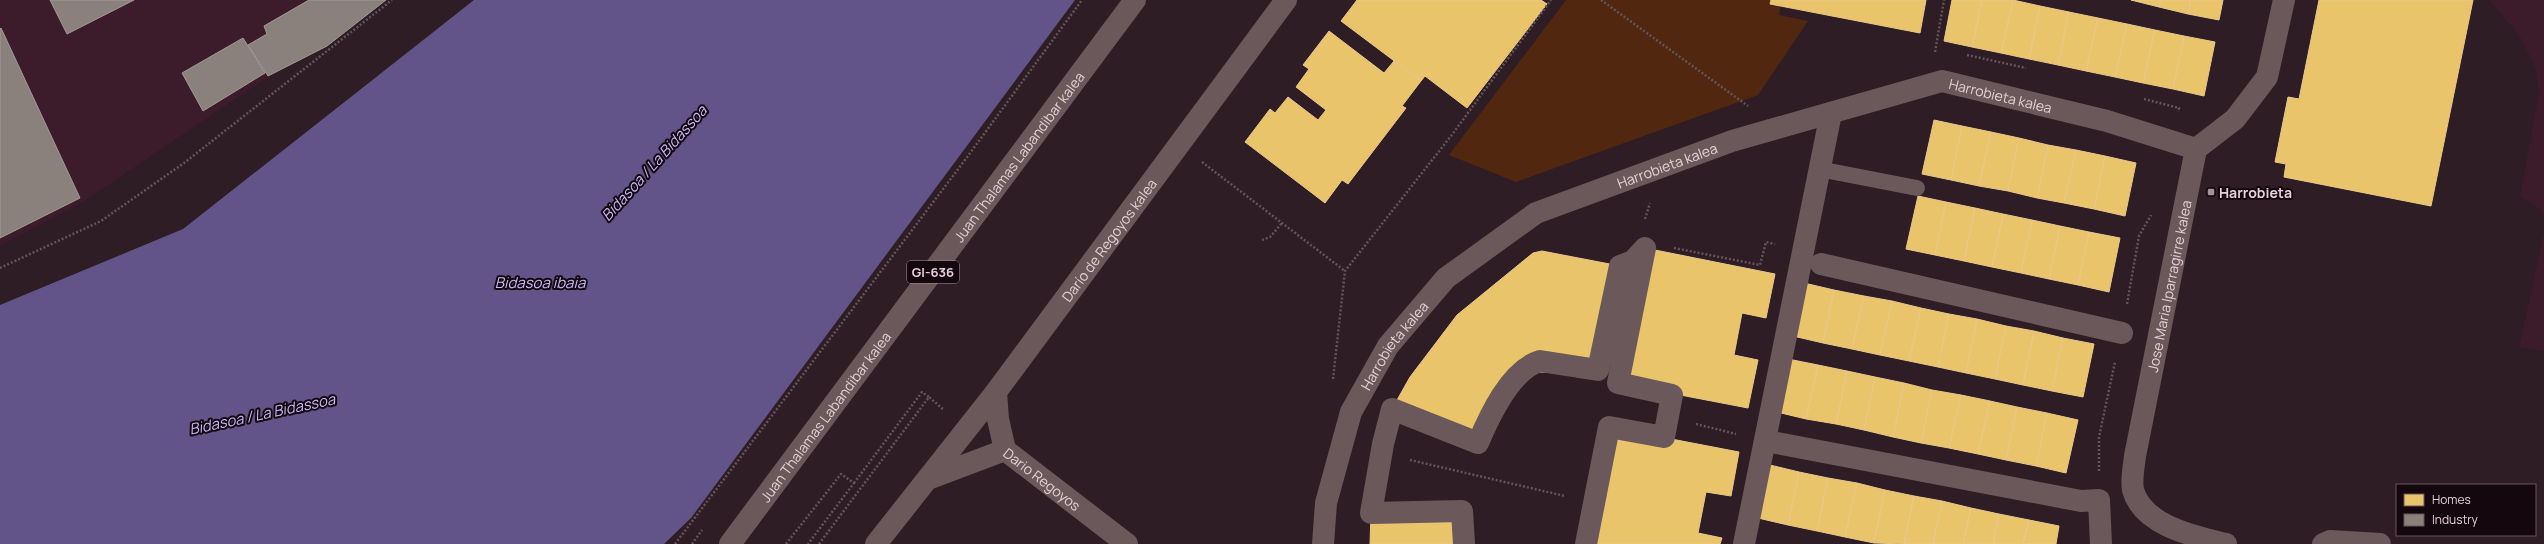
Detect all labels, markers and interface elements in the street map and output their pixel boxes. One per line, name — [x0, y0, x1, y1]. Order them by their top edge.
street label: Juan Thalamas Labandibar kalea — [949, 68, 1088, 246]
street label: Harrobieta kalea — [1947, 74, 2054, 117]
water label: Bidasoa / La Bidassoa — [596, 100, 712, 225]
street label: Harrobieta kalea — [1614, 138, 1720, 192]
street label: Darío de Regoyos kalea — [1057, 174, 1160, 305]
place label: Harrobieta — [2219, 183, 2292, 202]
marker: Harrobieta — [2206, 187, 2216, 197]
street label: Jose Maria Iparragirre kalea — [2142, 198, 2195, 374]
road number: GI-636 — [907, 261, 959, 283]
water label: Bidasoa ibaia — [495, 272, 586, 293]
street label: Harrobieta kalea — [1356, 297, 1432, 393]
street label: Juan Thalamas Labandibar kalea — [755, 327, 895, 505]
water label: Bidasoa / La Bidassoa — [187, 388, 338, 440]
street label: Dario Regoyos — [1000, 443, 1085, 515]
legend — [2396, 484, 2536, 536]
text: Homes — [2432, 491, 2471, 508]
text: Industry — [2432, 511, 2478, 528]

